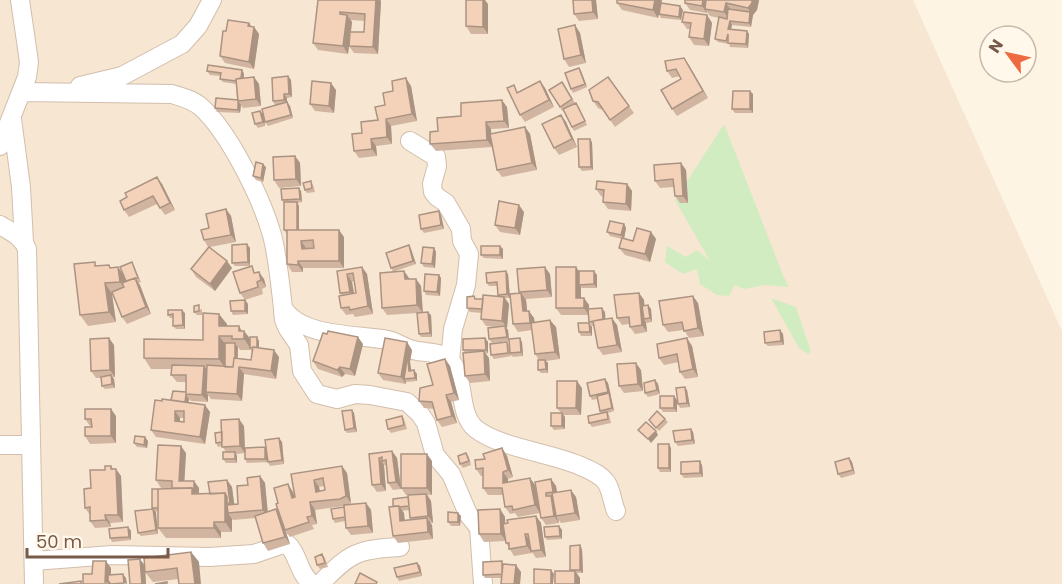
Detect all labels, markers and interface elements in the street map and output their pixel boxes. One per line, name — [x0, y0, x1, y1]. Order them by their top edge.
north arrow — [978, 24, 1038, 84]
text: N — [983, 35, 1009, 57]
scale bar — [27, 521, 168, 559]
text: 50 m — [36, 529, 82, 554]

